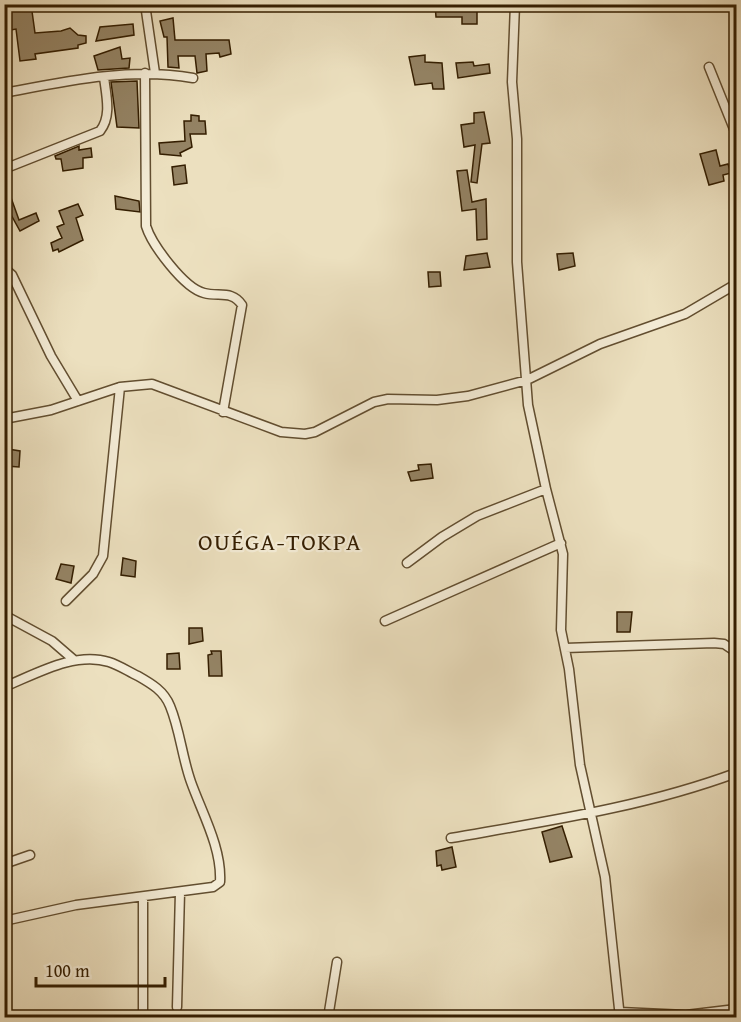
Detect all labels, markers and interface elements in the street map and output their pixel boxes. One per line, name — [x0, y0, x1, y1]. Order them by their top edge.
district label: OUÉGA-TOKPA — [198, 524, 362, 559]
scale bar — [36, 950, 165, 988]
text: 100 m — [45, 957, 90, 984]

